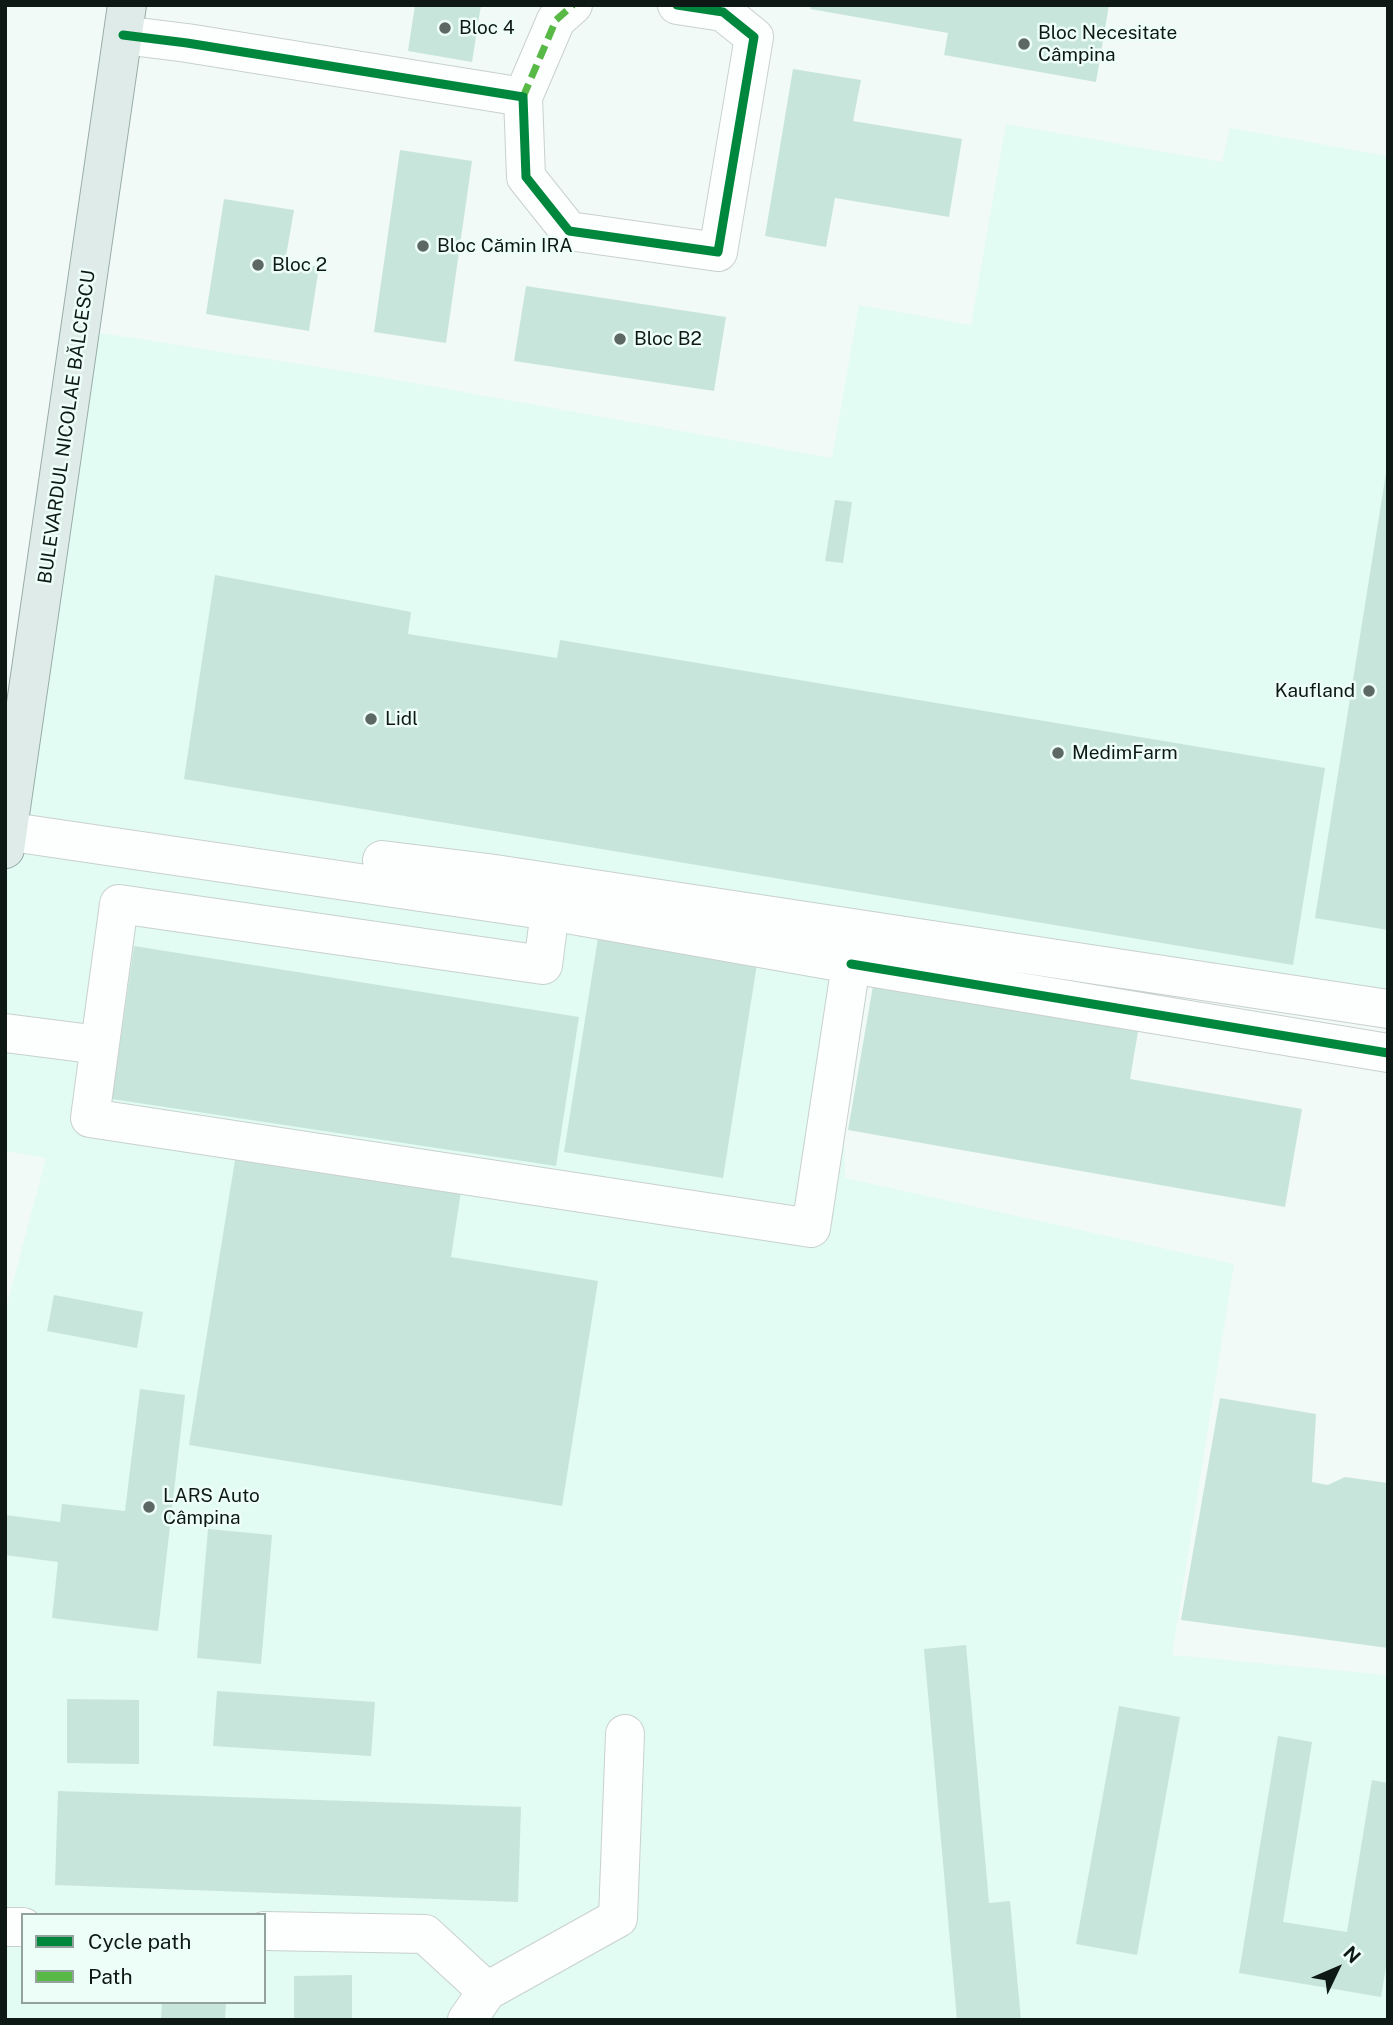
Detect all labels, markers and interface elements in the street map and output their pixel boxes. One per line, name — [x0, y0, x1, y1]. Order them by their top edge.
place label: Bloc 4 — [459, 17, 515, 39]
marker: Bloc 4 — [437, 20, 453, 36]
place label: Bloc Necesitate Câmpina — [1038, 22, 1177, 66]
marker: Bloc Necesitate Câmpina — [1016, 36, 1032, 52]
place label: Bloc Cămin IRA — [437, 235, 573, 257]
marker: Bloc Cămin IRA — [415, 238, 431, 254]
place label: Bloc 2 — [272, 254, 327, 276]
marker: Bloc 2 — [250, 257, 266, 273]
street label: BULEVARDUL NICOLAE BĂLCESCU — [34, 269, 100, 585]
place label: Bloc B2 — [634, 328, 702, 350]
marker: Bloc B2 — [612, 331, 628, 347]
place label: Kaufland — [1275, 680, 1355, 702]
marker: Kaufland — [1361, 683, 1377, 699]
place label: Lidl — [385, 708, 418, 730]
marker: Lidl — [363, 711, 379, 727]
place label: MedimFarm — [1072, 742, 1178, 764]
marker: MedimFarm — [1050, 745, 1066, 761]
place label: LARS Auto Câmpina — [163, 1485, 260, 1529]
marker: LARS Auto Câmpina — [141, 1499, 157, 1515]
legend — [21, 1913, 266, 2004]
text: Cycle path — [88, 1929, 191, 1954]
north arrow — [1302, 1934, 1372, 2004]
text: N — [1339, 1941, 1365, 1967]
text: Path — [88, 1964, 133, 1989]

